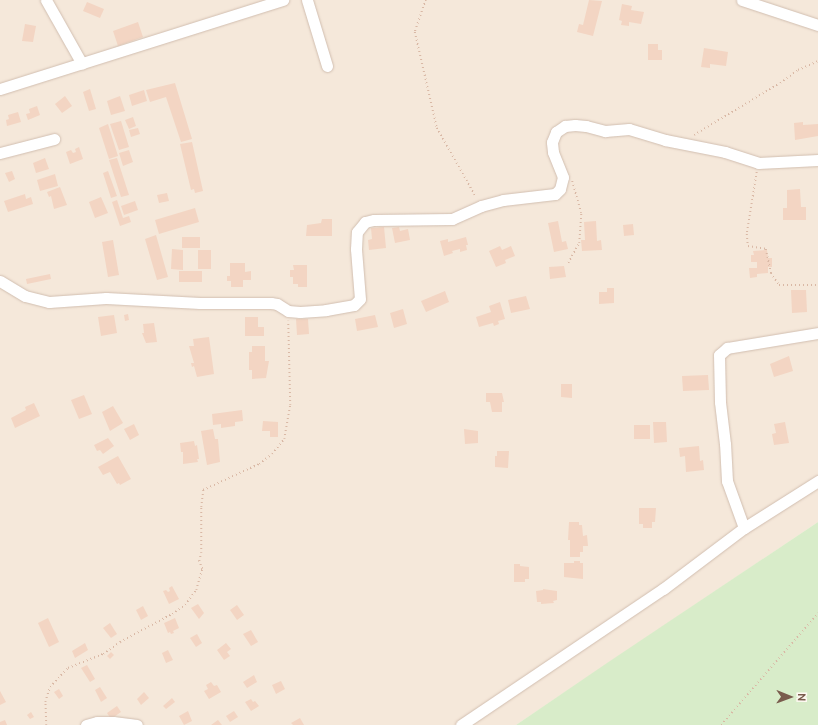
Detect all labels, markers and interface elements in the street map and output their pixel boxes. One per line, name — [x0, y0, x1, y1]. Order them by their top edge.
north arrow — [770, 677, 810, 717]
text: N — [796, 693, 808, 701]

